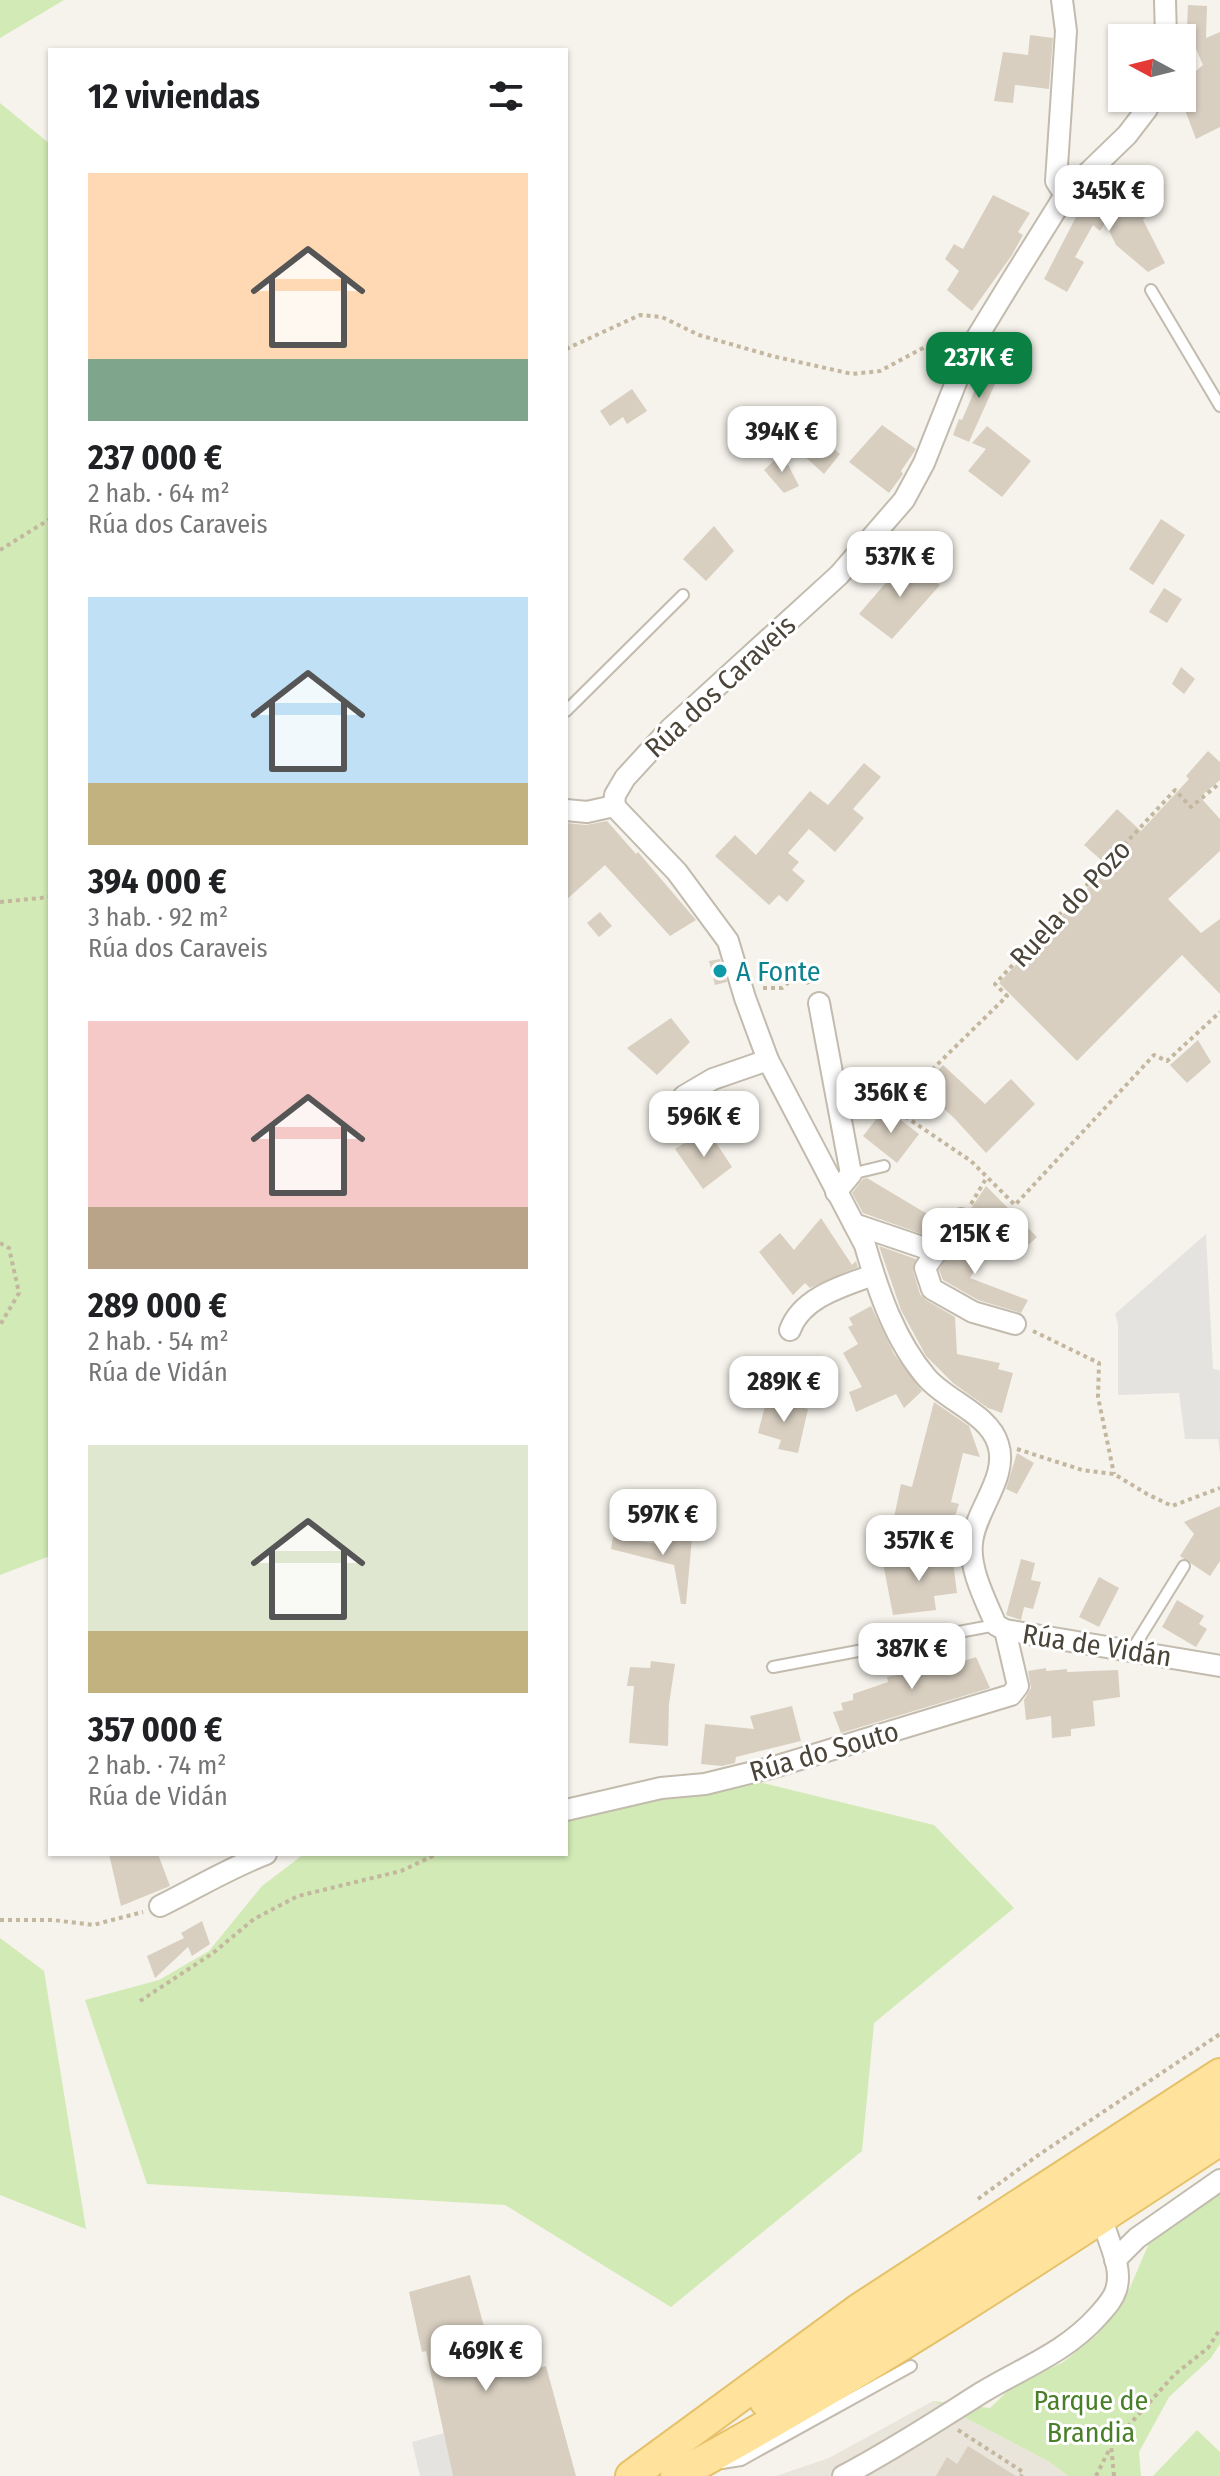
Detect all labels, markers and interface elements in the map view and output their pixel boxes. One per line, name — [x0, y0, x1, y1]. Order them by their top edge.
north arrow — [1108, 24, 1196, 112]
map controls — [1108, 24, 1196, 112]
icon: filters — [484, 74, 528, 118]
text: 12 viviendas — [88, 76, 260, 117]
pin: 345K € — [1044, 165, 1174, 233]
text: 345K € — [1073, 175, 1145, 206]
icon: home — [236, 225, 380, 369]
pin: 237K € — [914, 332, 1044, 400]
text: 237K € — [944, 342, 1014, 373]
pin: 394K € — [717, 406, 847, 474]
text: 394K € — [745, 416, 819, 447]
text: 237 000 € — [88, 437, 222, 478]
text: 2 hab. · 64 m² — [88, 478, 230, 509]
text: Rúa dos Caraveis — [88, 509, 268, 540]
pin: 537K € — [835, 531, 965, 599]
text: 537K € — [865, 541, 935, 572]
street label: Rúa dos Caraveis — [638, 608, 802, 764]
icon: home — [236, 649, 380, 793]
street label: Ruela do Pozo — [1003, 833, 1138, 974]
text: 394 000 € — [88, 861, 227, 902]
text: 3 hab. · 92 m² — [88, 902, 228, 933]
text: Rúa dos Caraveis — [88, 933, 268, 964]
place label: A Fonte — [736, 955, 821, 988]
marker: A Fonte — [711, 962, 729, 980]
pin: 356K € — [826, 1067, 956, 1135]
icon: home — [236, 1073, 380, 1217]
text: 356K € — [854, 1077, 928, 1108]
pin: 596K € — [639, 1091, 769, 1159]
text: 596K € — [667, 1101, 741, 1132]
pin: 215K € — [910, 1208, 1040, 1276]
text: 215K € — [940, 1218, 1010, 1249]
text: 289 000 € — [88, 1285, 227, 1326]
text: 2 hab. · 54 m² — [88, 1326, 229, 1357]
pin: 289K € — [719, 1356, 849, 1424]
text: Rúa de Vidán — [88, 1357, 228, 1388]
text: 289K € — [747, 1366, 821, 1397]
pin: 597K € — [598, 1489, 728, 1557]
icon: home — [236, 1497, 380, 1641]
text: 597K € — [627, 1499, 699, 1530]
pin: 357K € — [854, 1515, 984, 1583]
text: 357K € — [884, 1525, 954, 1556]
street label: Rúa de Vidán — [1020, 1617, 1174, 1674]
pin: 387K € — [847, 1623, 977, 1691]
text: 387K € — [876, 1633, 948, 1664]
text: 357 000 € — [88, 1709, 223, 1750]
street label: Rúa do Souto — [746, 1714, 902, 1788]
text: 2 hab. · 74 m² — [88, 1750, 226, 1781]
text: Rúa de Vidán — [88, 1781, 228, 1812]
pin: 469K € — [421, 2325, 551, 2393]
text: 469K € — [449, 2335, 523, 2366]
park label: Parque de Brandia — [1034, 2384, 1148, 2449]

